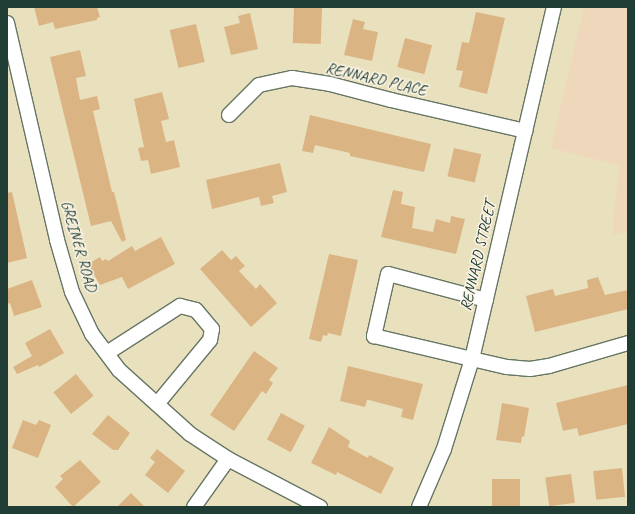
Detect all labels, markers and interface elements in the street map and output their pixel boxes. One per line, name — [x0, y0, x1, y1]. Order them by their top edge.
street label: RENNARD PLACE — [324, 58, 428, 100]
street label: GREINER ROAD — [57, 198, 101, 294]
street label: RENNARD STREET — [456, 199, 500, 313]

